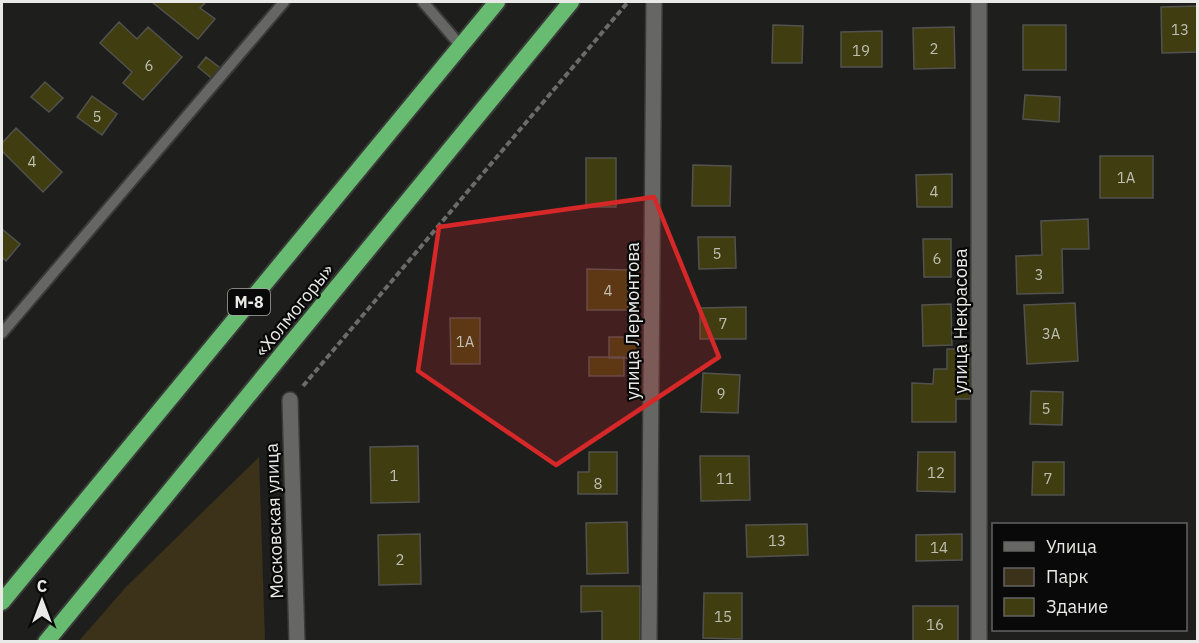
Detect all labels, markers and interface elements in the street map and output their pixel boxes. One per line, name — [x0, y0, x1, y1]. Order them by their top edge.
house number: 13 — [1171, 20, 1189, 39]
house number: 2 — [929, 39, 939, 58]
house number: 19 — [852, 41, 870, 60]
house number: 6 — [144, 56, 154, 75]
house number: 5 — [92, 107, 102, 126]
house number: 4 — [27, 152, 37, 171]
house number: 1А — [1117, 168, 1136, 187]
house number: 4 — [929, 182, 939, 201]
street label: улица Лермонтова — [621, 242, 644, 400]
house number: 5 — [712, 244, 722, 263]
street label: улица Некрасова — [949, 248, 972, 394]
house number: 6 — [932, 249, 942, 268]
street label: «Холмогоры» — [249, 259, 339, 361]
house number: 3 — [1034, 265, 1044, 284]
house number: 4 — [603, 281, 613, 300]
road number: М-8 — [228, 289, 270, 315]
house number: 7 — [718, 314, 728, 333]
house number: 3А — [1042, 324, 1061, 343]
house number: 1А — [456, 332, 475, 351]
house number: 9 — [716, 384, 726, 403]
house number: 5 — [1041, 399, 1051, 418]
street label: Московская улица — [260, 442, 288, 599]
house number: 12 — [927, 463, 945, 482]
house number: 1 — [389, 466, 399, 485]
house number: 11 — [716, 469, 734, 488]
house number: 7 — [1043, 469, 1053, 488]
house number: 8 — [593, 474, 603, 493]
legend — [992, 523, 1187, 631]
house number: 13 — [768, 531, 786, 550]
text: Улица — [1046, 535, 1097, 558]
house number: 14 — [930, 538, 948, 557]
house number: 2 — [395, 550, 405, 569]
text: Парк — [1046, 565, 1089, 588]
north arrow — [12, 571, 72, 631]
text: С — [37, 576, 47, 596]
text: Здание — [1046, 595, 1108, 618]
house number: 15 — [714, 607, 732, 626]
house number: 16 — [926, 615, 944, 634]

